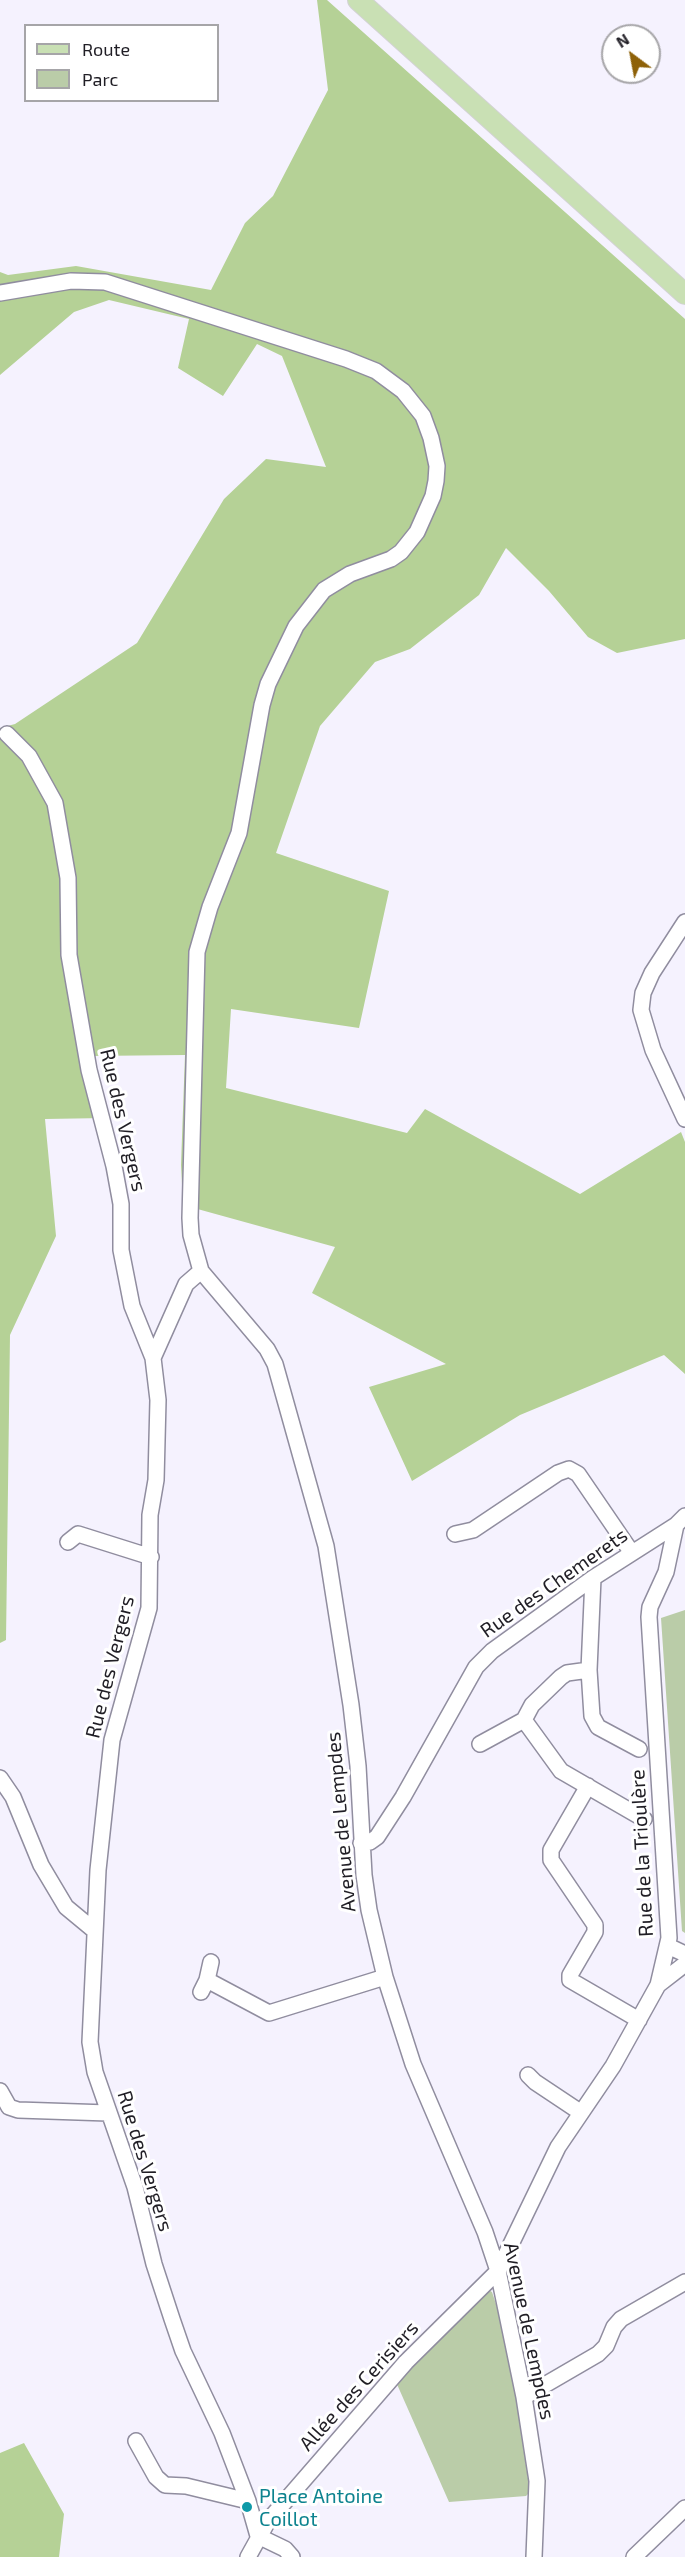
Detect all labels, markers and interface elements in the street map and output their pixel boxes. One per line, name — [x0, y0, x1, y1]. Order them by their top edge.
legend — [24, 24, 219, 102]
north arrow — [601, 24, 661, 84]
text: N — [612, 29, 632, 51]
text: Route — [82, 38, 130, 60]
text: Parc — [82, 68, 118, 90]
street label: Rue des Vergers — [95, 1046, 151, 1194]
street label: Rue des Chemerets — [476, 1523, 632, 1643]
street label: Rue des Vergers — [81, 1593, 139, 1741]
street label: Avenue de Lempdes — [321, 1731, 361, 1913]
street label: Rue de la Trioulère — [626, 1769, 658, 1937]
street label: Rue des Vergers — [112, 2088, 178, 2234]
street label: Avenue de Lempdes — [498, 2240, 560, 2422]
street label: Allée des Cerisiers — [294, 2316, 424, 2456]
place label: Place Antoine Coillot — [259, 2484, 383, 2531]
marker: Place Antoine Coillot — [240, 2500, 254, 2514]

